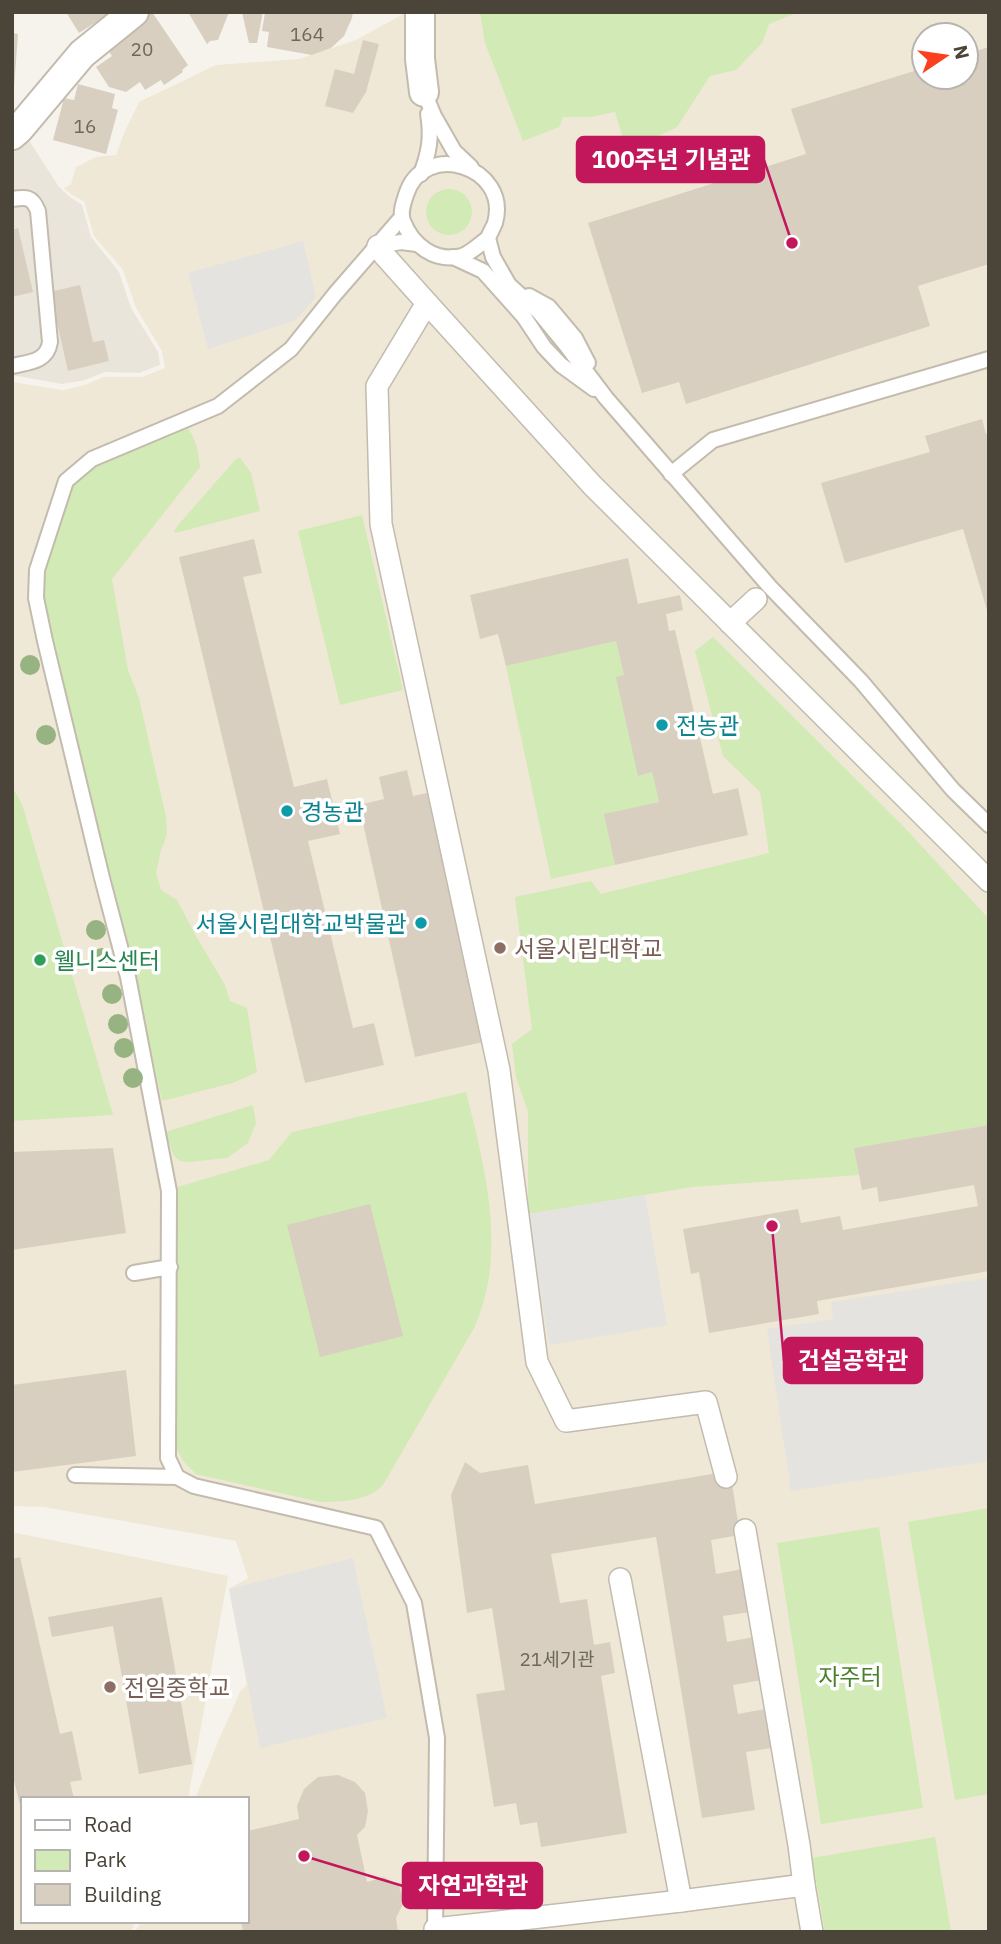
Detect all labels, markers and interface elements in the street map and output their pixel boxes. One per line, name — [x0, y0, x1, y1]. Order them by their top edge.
north arrow — [910, 21, 980, 91]
house number: 164 — [290, 22, 324, 46]
house number: 20 — [131, 37, 153, 61]
text: N — [948, 43, 975, 62]
house number: 16 — [74, 114, 96, 138]
callout: 100주년 기념관 — [577, 137, 764, 182]
text: 100주년 기념관 — [591, 143, 751, 175]
place label: 전농관 — [676, 710, 739, 740]
marker: 전농관 — [654, 717, 670, 733]
place label: 경농관 — [301, 796, 364, 826]
marker: 경농관 — [279, 803, 295, 819]
place label: 서울시립대학교박물관 — [195, 908, 407, 938]
marker: 서울시립대학교박물관 — [413, 915, 429, 931]
place label: 서울시립대학교 — [514, 933, 662, 963]
marker: 서울시립대학교 — [492, 940, 508, 956]
place label: 웰니스센터 — [54, 945, 160, 975]
marker: 웰니스센터 — [32, 952, 48, 968]
callout: 건설공학관 — [784, 1338, 922, 1383]
text: 건설공학관 — [798, 1344, 908, 1376]
house number: 21세기관 — [519, 1647, 595, 1671]
park label: 자주터 — [818, 1661, 882, 1691]
place label: 전일중학교 — [124, 1672, 230, 1702]
marker: 전일중학교 — [102, 1679, 118, 1695]
legend — [21, 1797, 248, 1923]
text: Road — [84, 1810, 132, 1838]
text: Park — [84, 1845, 127, 1873]
callout: 자연과학관 — [403, 1863, 542, 1908]
text: 자연과학관 — [418, 1869, 528, 1901]
text: Building — [84, 1880, 161, 1908]

